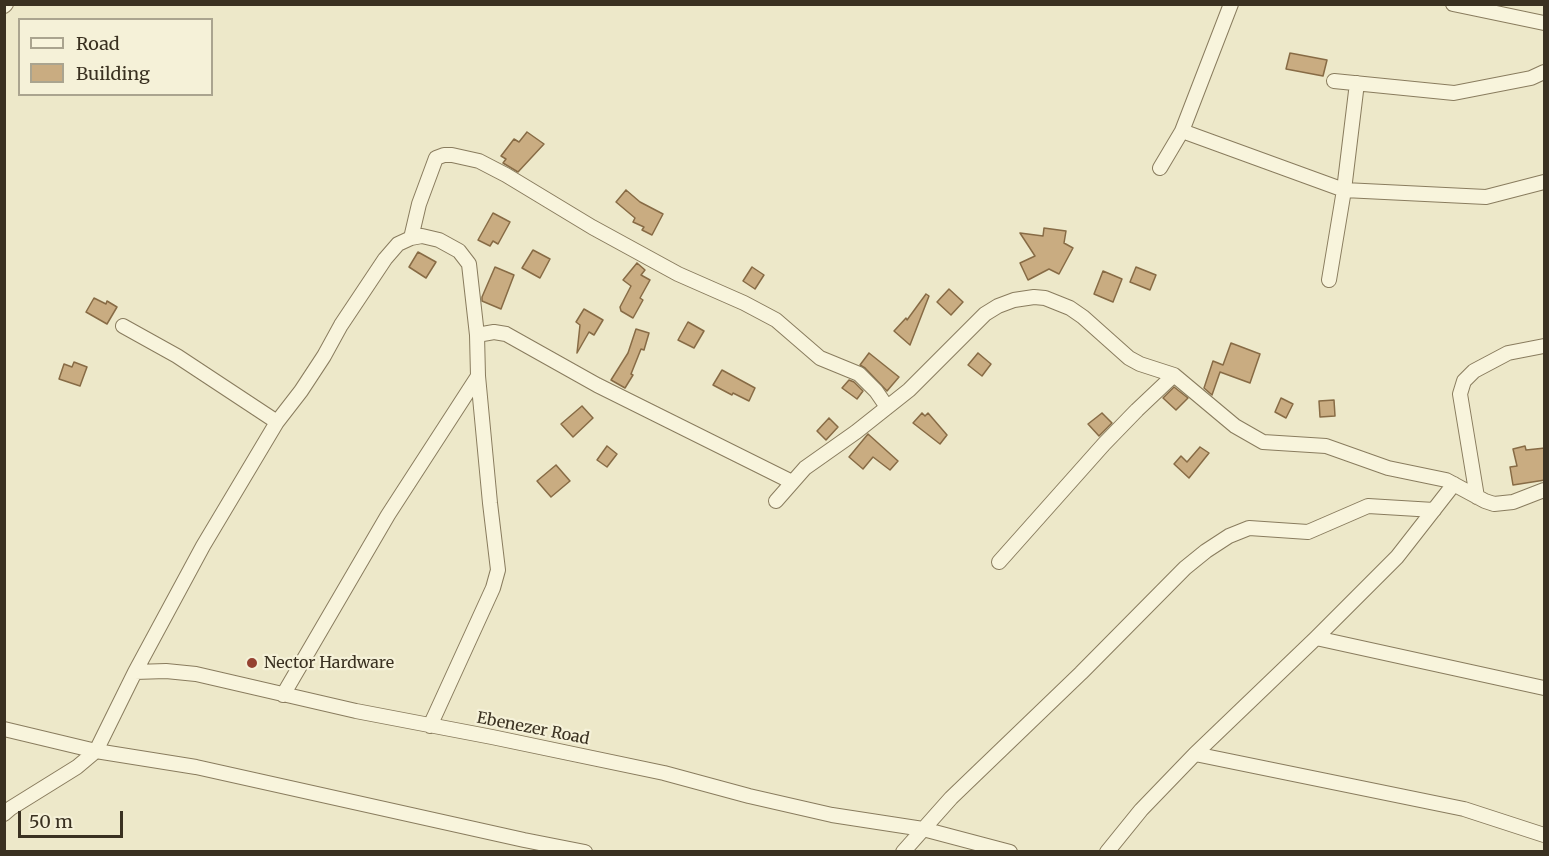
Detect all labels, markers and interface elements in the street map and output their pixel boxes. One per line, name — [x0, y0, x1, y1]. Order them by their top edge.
legend — [18, 18, 213, 96]
text: Road — [76, 32, 120, 55]
text: Building — [76, 62, 150, 85]
place label: Nector Hardware — [264, 653, 394, 673]
marker: Nector Hardware — [245, 656, 259, 670]
street label: Ebenezer Road — [475, 709, 591, 749]
scale bar — [21, 799, 126, 837]
text: 50 m — [29, 810, 73, 833]

